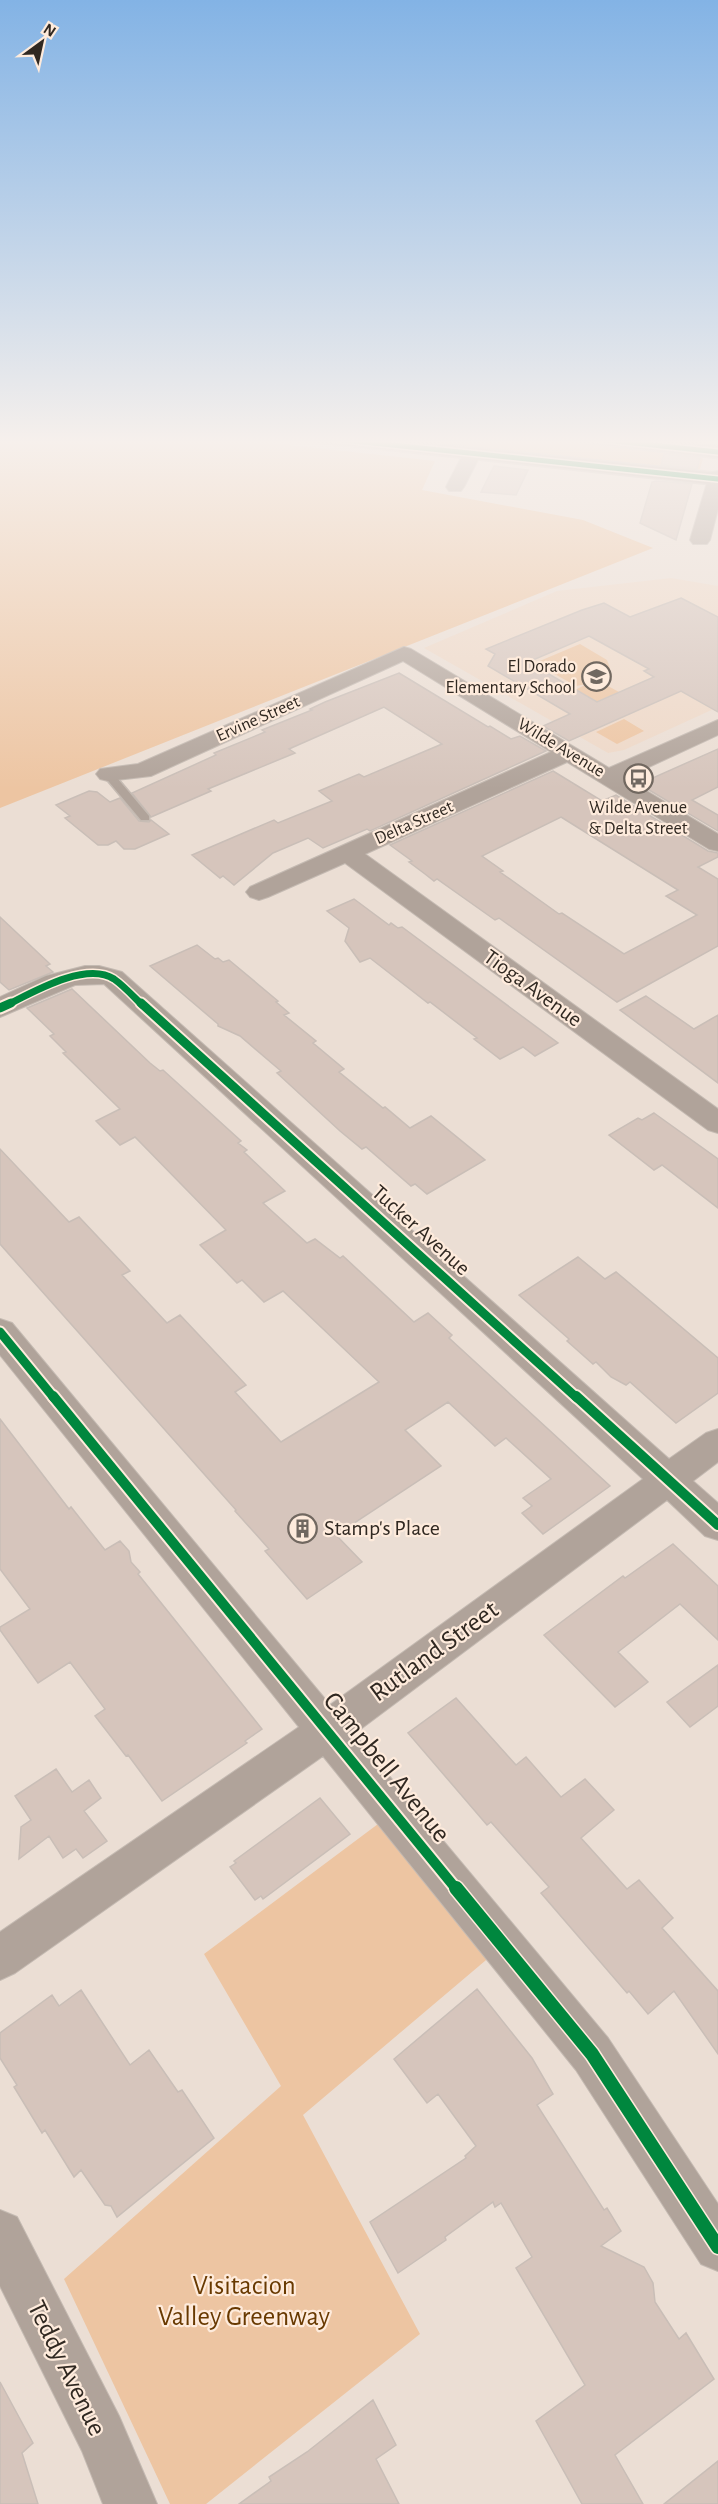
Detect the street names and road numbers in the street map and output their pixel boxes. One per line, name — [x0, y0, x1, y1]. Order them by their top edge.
street label: Ervine Street — [213, 692, 303, 745]
street label: Wilde Avenue — [514, 715, 608, 781]
street label: Delta Street — [372, 798, 456, 848]
street label: Tioga Avenue — [480, 945, 586, 1031]
street label: Tucker Avenue — [368, 1181, 474, 1279]
street label: Rutland Street — [365, 1595, 504, 1706]
street label: Campbell Avenue — [318, 1687, 456, 1847]
street label: Teddy Avenue — [22, 2296, 111, 2440]

